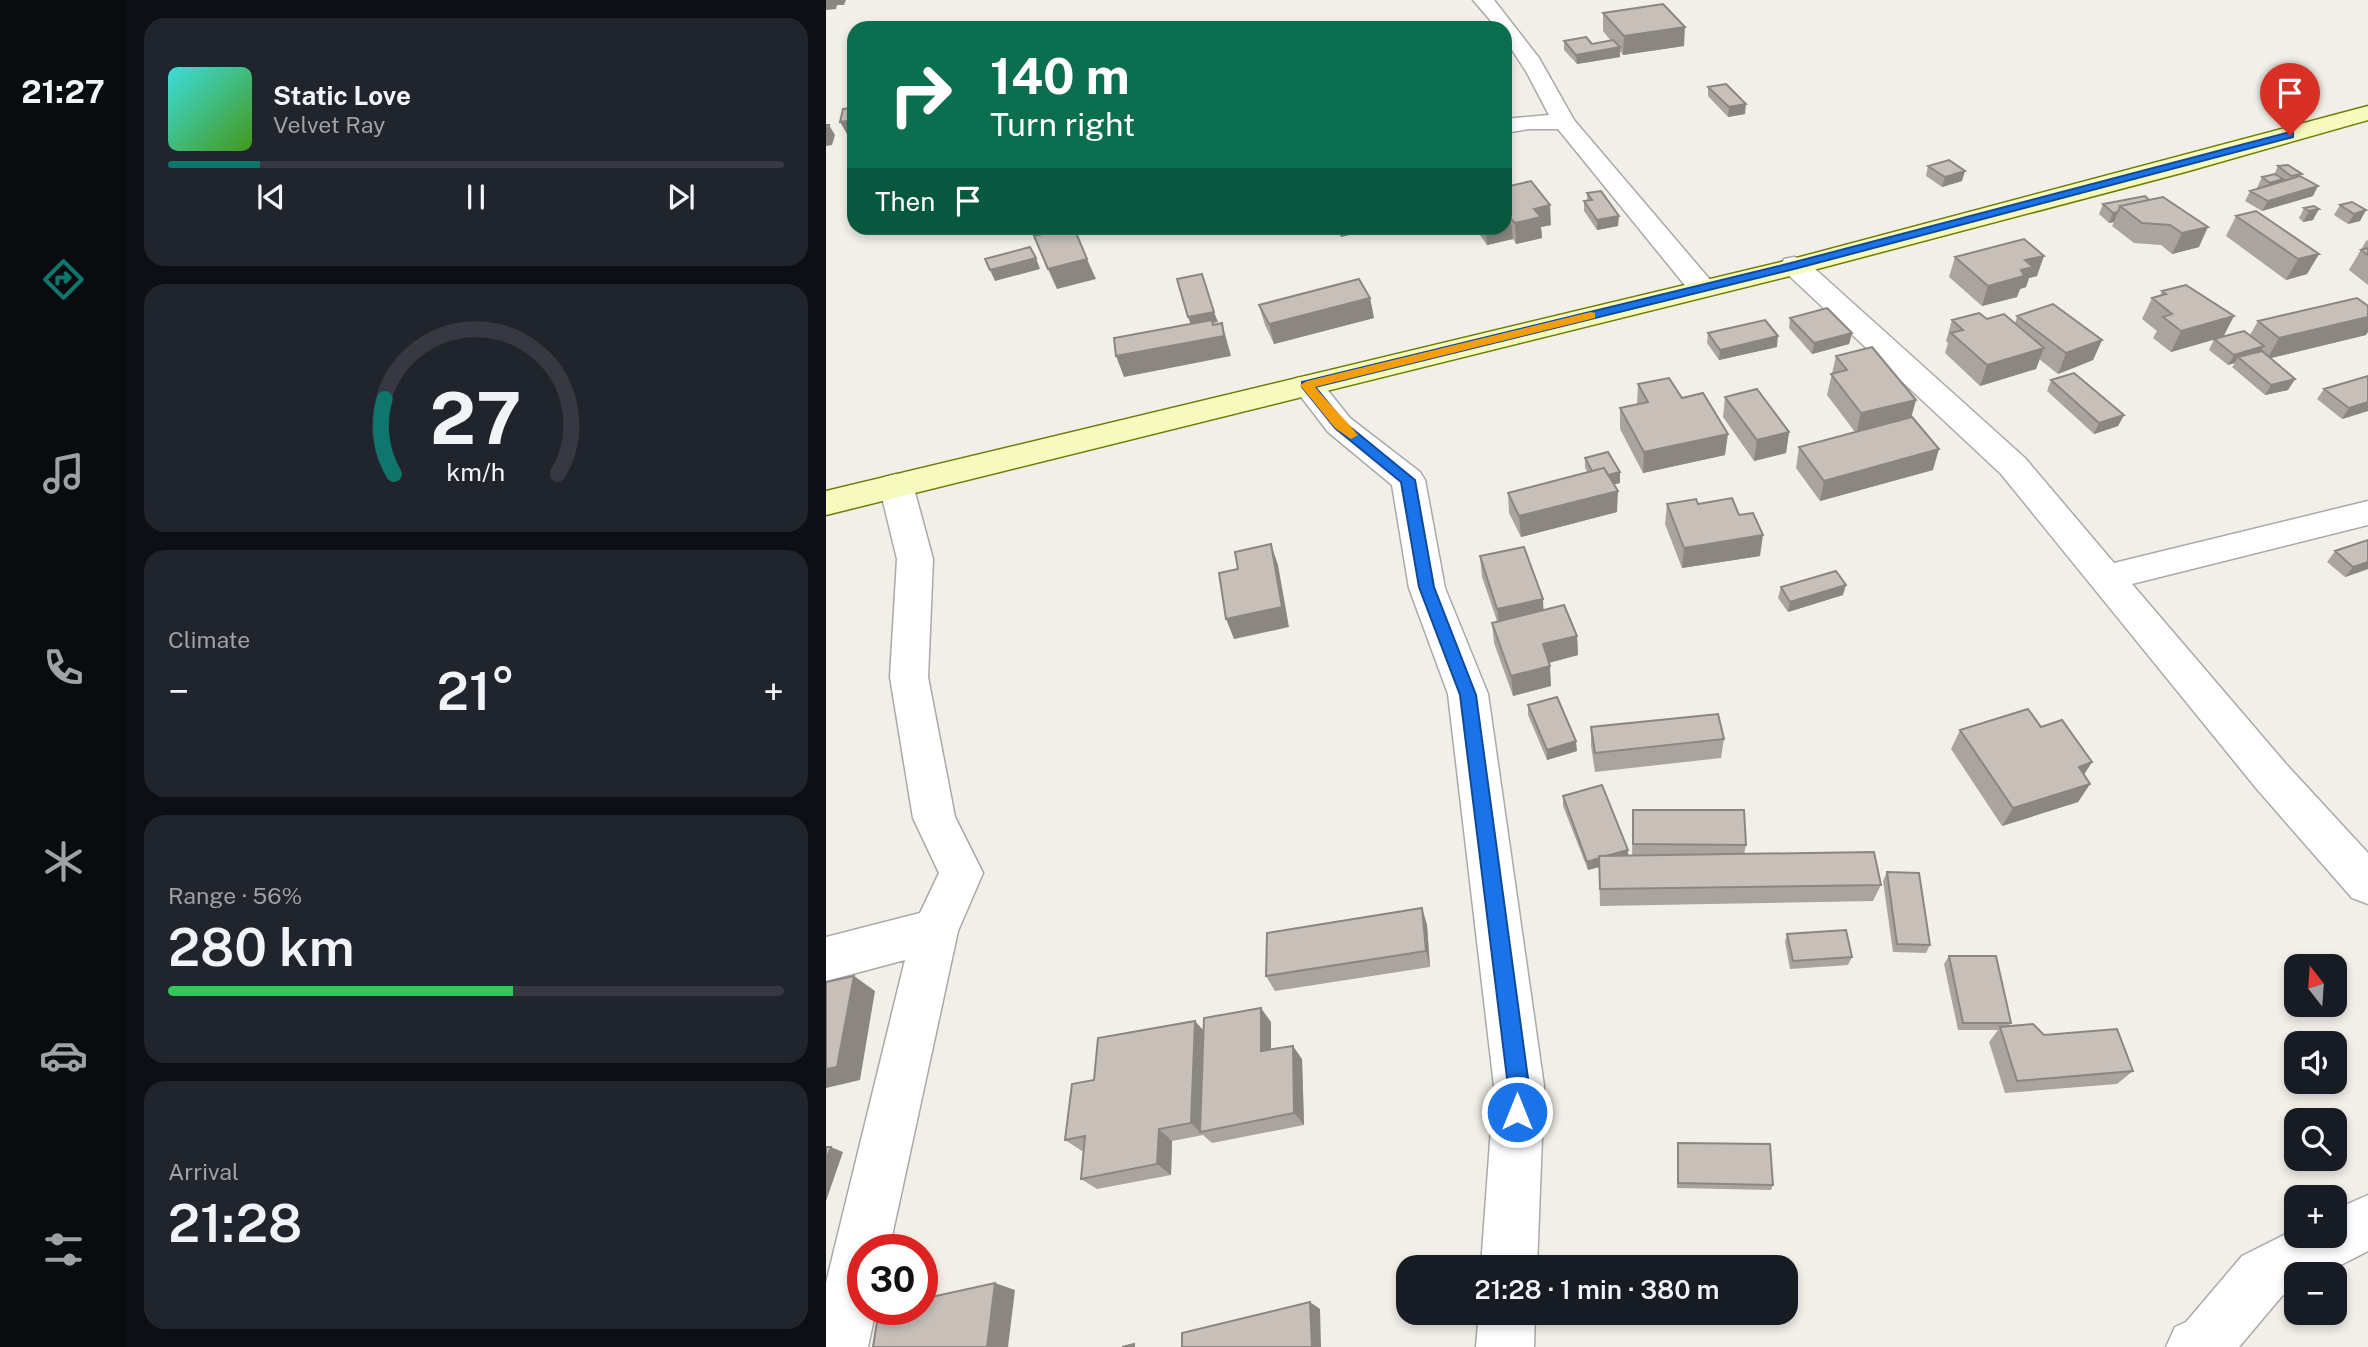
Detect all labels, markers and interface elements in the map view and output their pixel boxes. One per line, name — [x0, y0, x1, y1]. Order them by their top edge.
text: 140 m — [990, 47, 1130, 105]
icon: right — [875, 49, 966, 140]
pin — [2260, 63, 2320, 135]
text: 21:27 — [21, 73, 105, 110]
icon: arrive — [2271, 74, 2309, 112]
text: Static Love — [273, 80, 411, 111]
text: Turn right — [990, 106, 1135, 143]
text: Velvet Ray — [273, 111, 385, 138]
icon: previous — [252, 178, 290, 216]
icon: pause — [457, 178, 495, 216]
icon: next — [662, 178, 700, 216]
icon: arrive — [949, 182, 987, 220]
text: Then — [875, 186, 935, 217]
icon: directions — [39, 255, 88, 304]
text: 27 — [430, 375, 522, 460]
icon: music — [39, 449, 88, 498]
text: km/h — [447, 456, 505, 486]
text: Climate — [168, 626, 250, 653]
icon: phone — [39, 643, 88, 692]
text: 21° — [437, 661, 515, 722]
text: − — [168, 669, 189, 714]
text: + — [763, 669, 784, 714]
icon: climate — [39, 837, 88, 886]
text: Range · 56% — [168, 882, 302, 909]
text: 280 km — [168, 917, 355, 978]
north arrow — [2284, 954, 2347, 1017]
map controls — [2284, 954, 2347, 1325]
icon: car — [39, 1031, 88, 1080]
button: sound — [2284, 1031, 2347, 1094]
position arrow — [1480, 1075, 1554, 1149]
button: search — [2284, 1108, 2347, 1171]
text: Arrival — [168, 1158, 239, 1185]
button: + — [2284, 1185, 2347, 1248]
text: 21:28 — [168, 1193, 302, 1254]
icon: filters — [39, 1225, 88, 1274]
speed limit sign: 30 — [847, 1234, 938, 1325]
button: − — [2284, 1262, 2347, 1325]
text: 21:28 · 1 min · 380 m — [1474, 1274, 1720, 1305]

